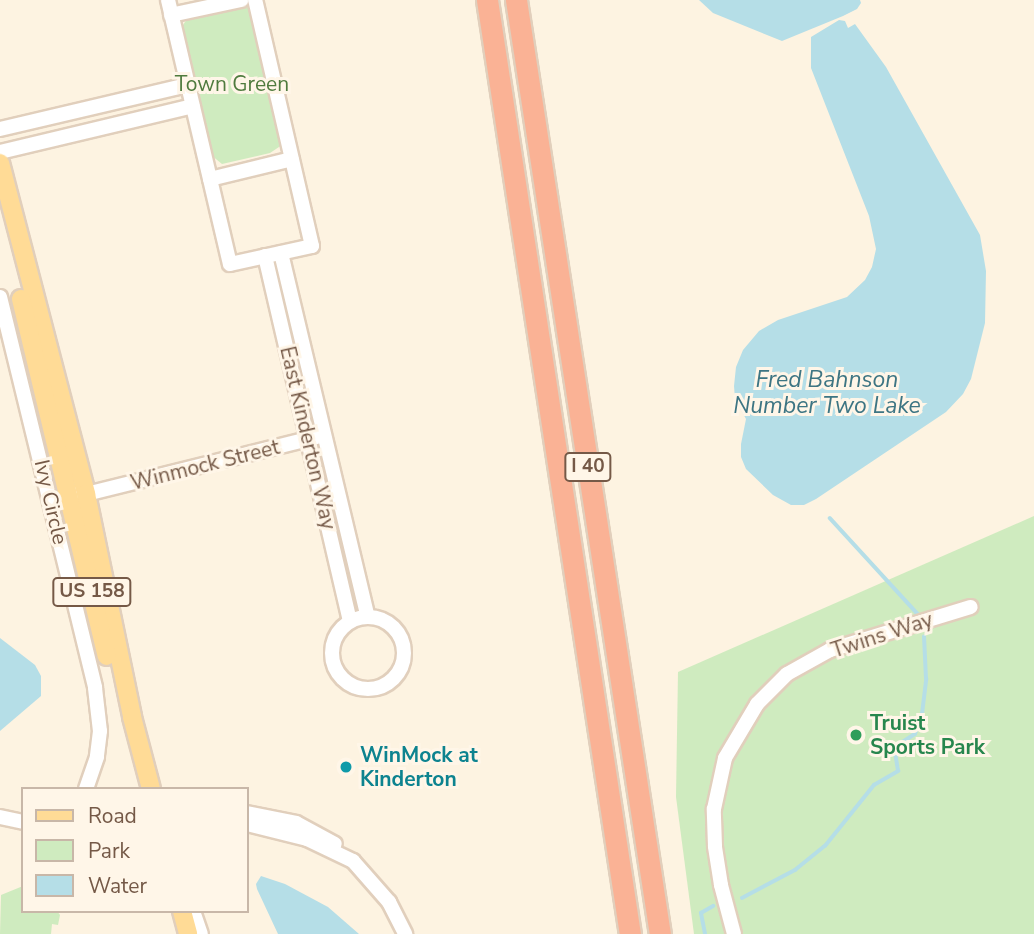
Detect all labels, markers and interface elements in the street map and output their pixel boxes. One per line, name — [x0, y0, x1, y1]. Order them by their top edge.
park label: Town Green — [175, 71, 289, 97]
street label: East Kinderton Way — [275, 344, 341, 532]
water label: Fred Bahnson Number Two Lake — [733, 366, 921, 420]
street label: Winmock Street — [128, 434, 282, 496]
road number: I 40 — [564, 452, 612, 482]
street label: Ivy Circle — [29, 457, 73, 547]
road number: US 158 — [52, 576, 132, 608]
street label: Twins Way — [828, 607, 936, 663]
place label: Truist Sports Park — [870, 710, 985, 760]
marker: Truist Sports Park — [848, 727, 864, 743]
place label: WinMock at Kinderton — [360, 742, 478, 792]
marker: WinMock at Kinderton — [338, 759, 354, 775]
legend — [21, 787, 248, 913]
text: Road — [88, 802, 137, 830]
text: Park — [88, 837, 130, 865]
text: Water — [88, 872, 147, 900]

